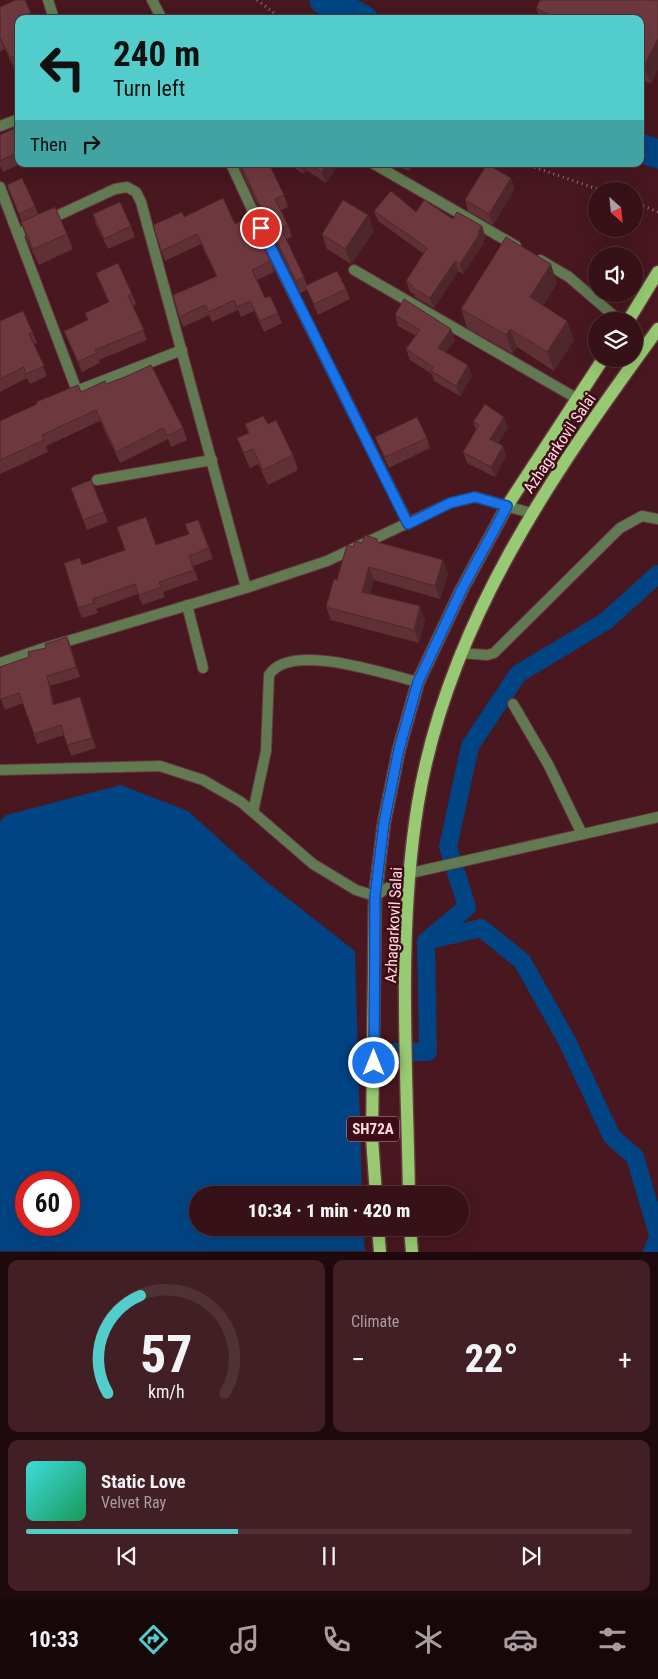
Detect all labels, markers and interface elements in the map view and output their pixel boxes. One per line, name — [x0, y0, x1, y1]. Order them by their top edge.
text: 240 m — [113, 34, 200, 75]
icon: left — [30, 35, 95, 100]
text: Turn left — [113, 76, 185, 101]
icon: right — [77, 130, 105, 158]
text: Then — [30, 133, 67, 156]
north arrow — [588, 182, 642, 238]
map controls — [588, 182, 643, 367]
pin — [240, 207, 282, 249]
icon: arrive — [247, 214, 275, 242]
button: sound — [588, 247, 643, 302]
button: layers — [588, 312, 643, 367]
street label: Azhagarkovil Salai — [519, 390, 600, 497]
street label: Azhagarkovil Salai — [381, 867, 406, 984]
position arrow — [347, 1036, 399, 1088]
road number: SH72A — [347, 1116, 399, 1142]
speed limit sign: 60 — [15, 1171, 80, 1236]
text: 10:34 · 1 min · 420 m — [248, 1199, 410, 1222]
text: Climate — [351, 1312, 399, 1331]
text: 57 — [140, 1324, 193, 1385]
text: 22° — [465, 1337, 518, 1381]
text: − — [351, 1343, 365, 1376]
text: + — [618, 1343, 632, 1376]
text: km/h — [148, 1381, 185, 1402]
text: Static Love — [101, 1470, 186, 1493]
text: Velvet Ray — [101, 1493, 166, 1512]
icon: previous — [113, 1542, 141, 1570]
icon: pause — [315, 1542, 343, 1570]
icon: next — [517, 1542, 545, 1570]
icon: directions — [136, 1622, 171, 1657]
icon: music — [227, 1622, 262, 1657]
icon: phone — [319, 1622, 354, 1657]
icon: climate — [411, 1622, 446, 1657]
icon: car — [503, 1622, 538, 1657]
icon: filters — [595, 1622, 630, 1657]
text: 10:33 — [28, 1627, 79, 1652]

